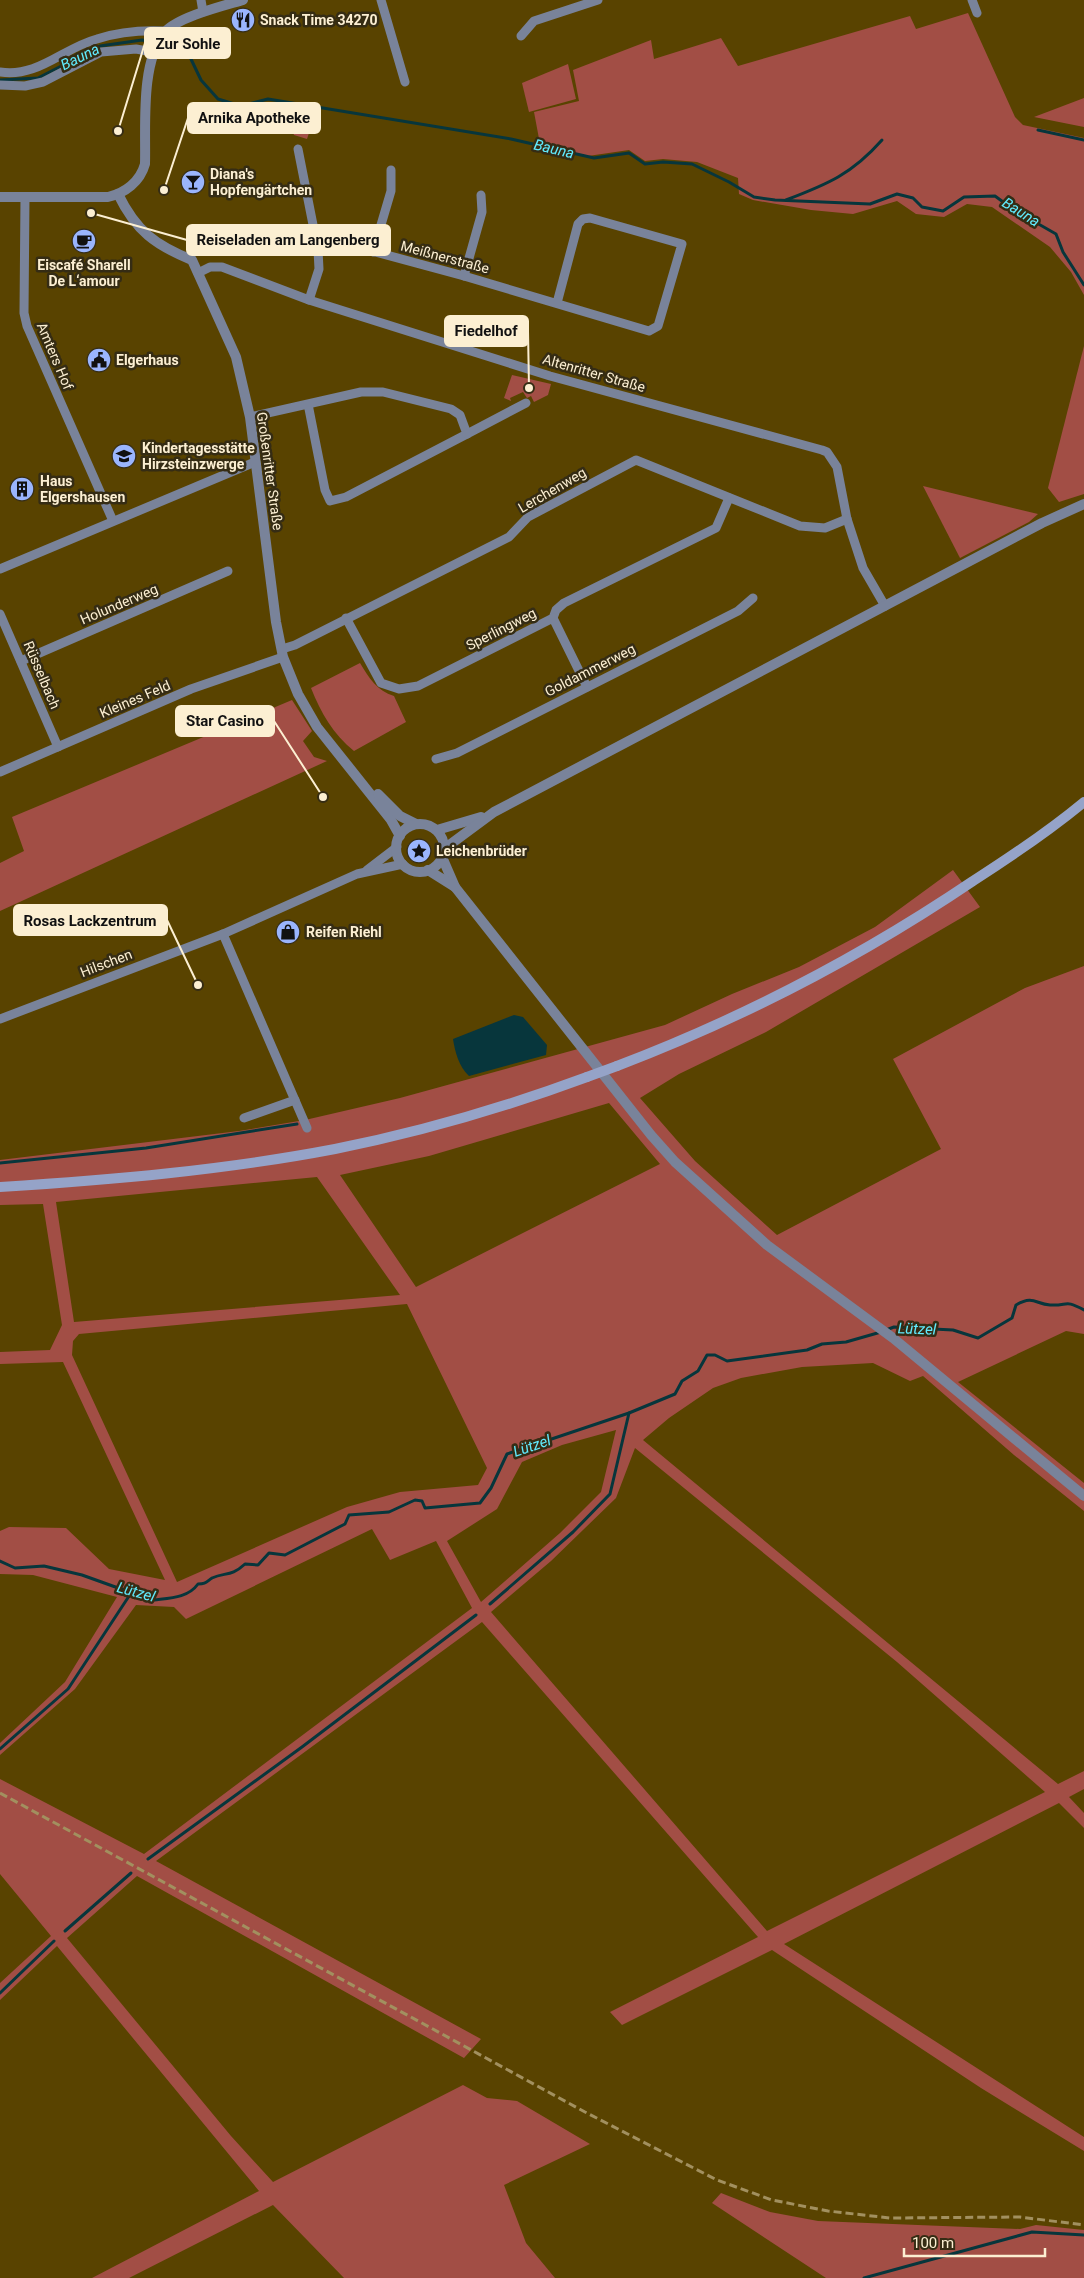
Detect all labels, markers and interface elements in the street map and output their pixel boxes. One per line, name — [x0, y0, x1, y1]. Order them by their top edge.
restaurant icon: Snack Time 34270 — [230, 7, 256, 33]
place label: Snack Time 34270 — [260, 12, 378, 28]
callout: Zur Sohle — [145, 28, 230, 58]
text: Zur Sohle — [156, 35, 220, 53]
water label: Bauna — [58, 40, 102, 74]
callout: Arnika Apotheke — [188, 103, 320, 133]
text: Arnika Apotheke — [198, 109, 310, 127]
water label: Bauna — [532, 136, 576, 162]
place label: Diana's Hopfengärtchen — [210, 166, 312, 198]
bar icon: Diana's Hopfengärtchen — [180, 169, 206, 195]
water label: Bauna — [999, 194, 1043, 231]
callout: Reiseladen am Langenberg — [187, 225, 390, 255]
cafe icon: Eiscafé Sharell De L‘amour — [71, 228, 97, 254]
text: Reiseladen am Langenberg — [196, 231, 380, 249]
street label: Meißnerstraße — [399, 238, 491, 276]
place label: Eiscafé Sharell De L‘amour — [37, 257, 131, 289]
callout: Fiedelhof — [445, 316, 528, 346]
street label: Amters Hof — [34, 320, 76, 392]
text: Fiedelhof — [454, 322, 518, 340]
public building icon: Elgerhaus — [86, 347, 112, 373]
street label: Altenritter Straße — [541, 351, 647, 395]
place label: Elgerhaus — [116, 352, 179, 368]
street label: Großenritter Straße — [254, 411, 286, 531]
place label: Kindertagesstätte Hirzsteinzwerge — [142, 440, 255, 472]
school or university icon: Kindertagesstätte Hirzsteinzwerge — [111, 443, 137, 469]
street label: Lerchenweg — [515, 464, 589, 516]
place label: Haus Elgershausen — [40, 473, 125, 505]
building icon: Haus Elgershausen — [9, 476, 35, 502]
street label: Holunderweg — [78, 580, 160, 628]
street label: Sperlingweg — [463, 604, 539, 654]
street label: Rüsselbach — [21, 639, 63, 711]
street label: Goldammerweg — [542, 640, 638, 700]
street label: Kleines Feld — [97, 677, 173, 721]
callout: Star Casino — [176, 706, 274, 736]
text: Star Casino — [186, 712, 264, 730]
place icon: Leichenbrüder — [406, 838, 432, 864]
place label: Leichenbrüder — [436, 843, 527, 859]
callout: Rosas Lackzentrum — [14, 905, 167, 935]
text: Rosas Lackzentrum — [23, 912, 157, 930]
shop icon: Reifen Riehl — [275, 919, 301, 945]
place label: Reifen Riehl — [306, 924, 382, 940]
street label: Hilschen — [78, 946, 134, 980]
water label: Lützel — [897, 1319, 937, 1339]
water label: Lützel — [511, 1431, 554, 1461]
water label: Lützel — [115, 1578, 157, 1606]
scale bar — [904, 2226, 1045, 2258]
text: 100 m — [912, 2234, 954, 2252]

